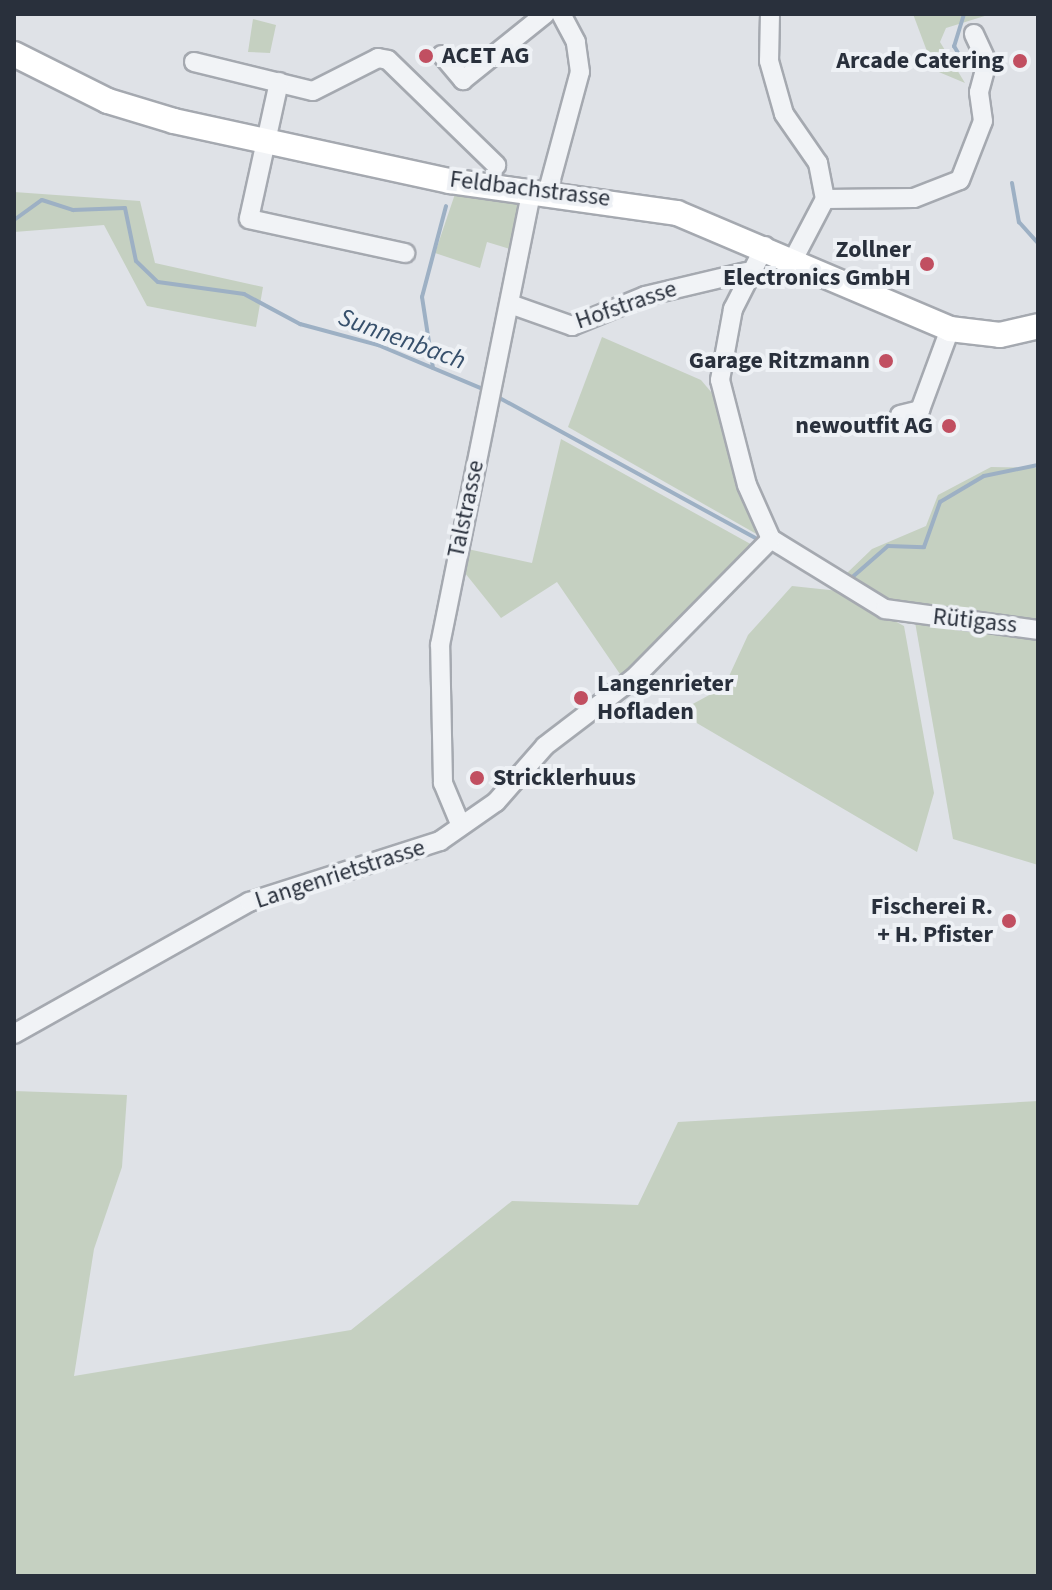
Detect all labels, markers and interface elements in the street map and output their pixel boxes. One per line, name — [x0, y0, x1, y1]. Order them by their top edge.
place label: ACET AG — [442, 42, 530, 70]
marker: ACET AG — [417, 47, 435, 65]
place label: Arcade Catering — [836, 47, 1004, 75]
marker: Arcade Catering — [1011, 52, 1029, 70]
street label: Feldbachstrasse — [448, 165, 612, 213]
place label: Zollner Electronics GmbH — [723, 236, 911, 292]
marker: Zollner Electronics GmbH — [918, 255, 936, 273]
street label: Hofstrasse — [572, 274, 680, 336]
water label: Sunnenbach — [334, 302, 470, 376]
place label: Garage Ritzmann — [689, 347, 870, 375]
marker: Garage Ritzmann — [877, 352, 895, 370]
place label: newoutfit AG — [795, 412, 933, 440]
marker: newoutfit AG — [940, 417, 958, 435]
street label: Talstrasse — [442, 458, 490, 560]
street label: Rütigass — [931, 602, 1019, 640]
place label: Langenrieter Hofladen — [597, 670, 733, 726]
marker: Langenrieter Hofladen — [572, 689, 590, 707]
place label: Stricklerhuus — [493, 764, 636, 792]
marker: Stricklerhuus — [468, 769, 486, 787]
street label: Langenrietstrasse — [251, 833, 429, 915]
place label: Fischerei R. + H. Pfister — [871, 893, 993, 949]
marker: Fischerei R. + H. Pfister — [1000, 912, 1018, 930]

